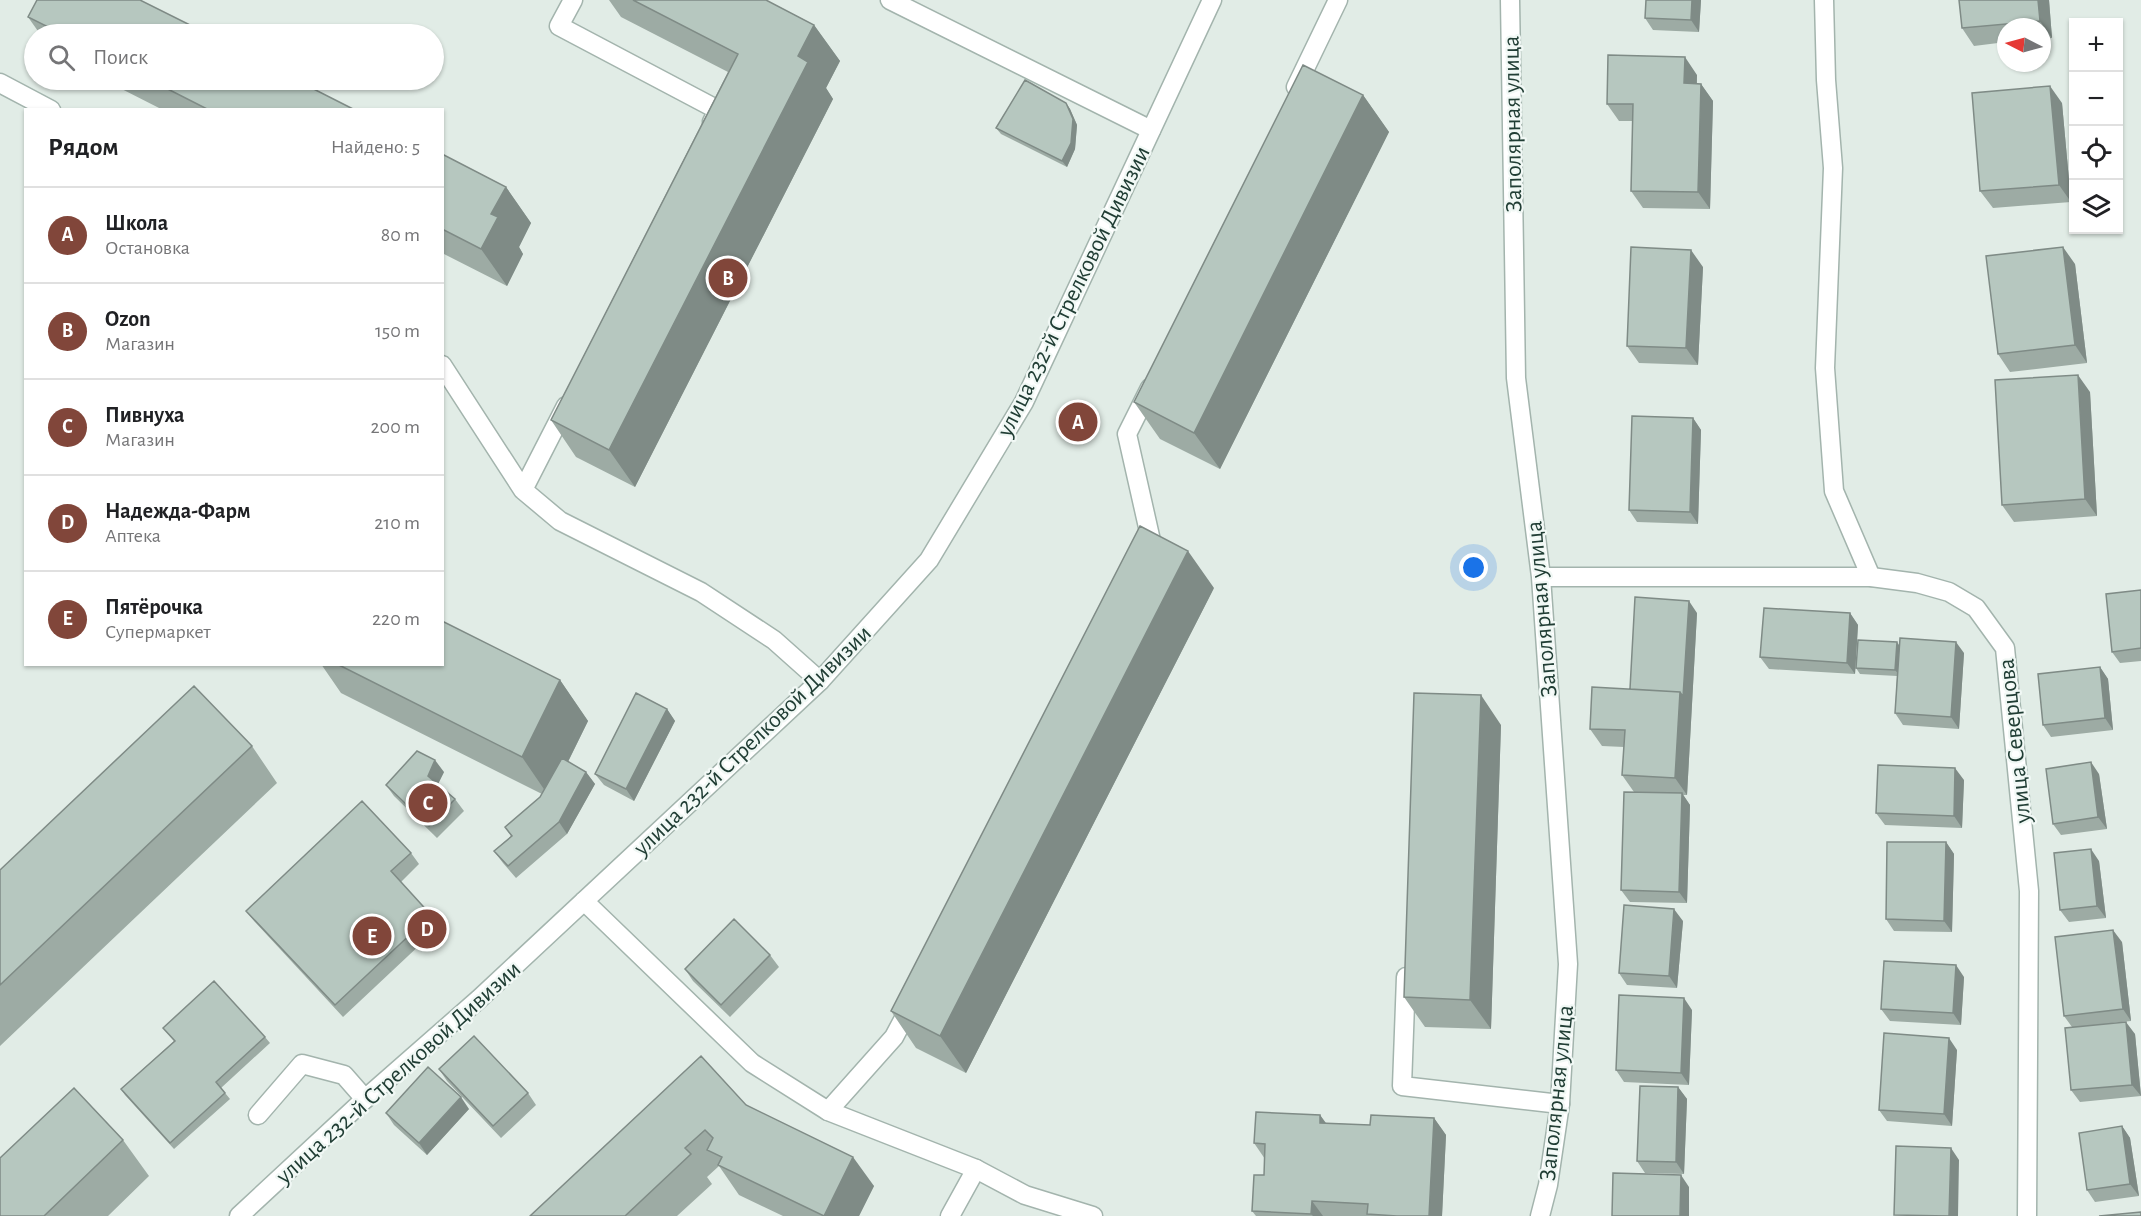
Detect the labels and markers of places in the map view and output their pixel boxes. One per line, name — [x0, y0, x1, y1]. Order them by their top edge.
pin: B — [708, 256, 748, 300]
pin: A — [1058, 400, 1098, 444]
pin: C — [408, 780, 448, 826]
pin: D — [408, 906, 446, 952]
pin: E — [352, 914, 392, 958]

